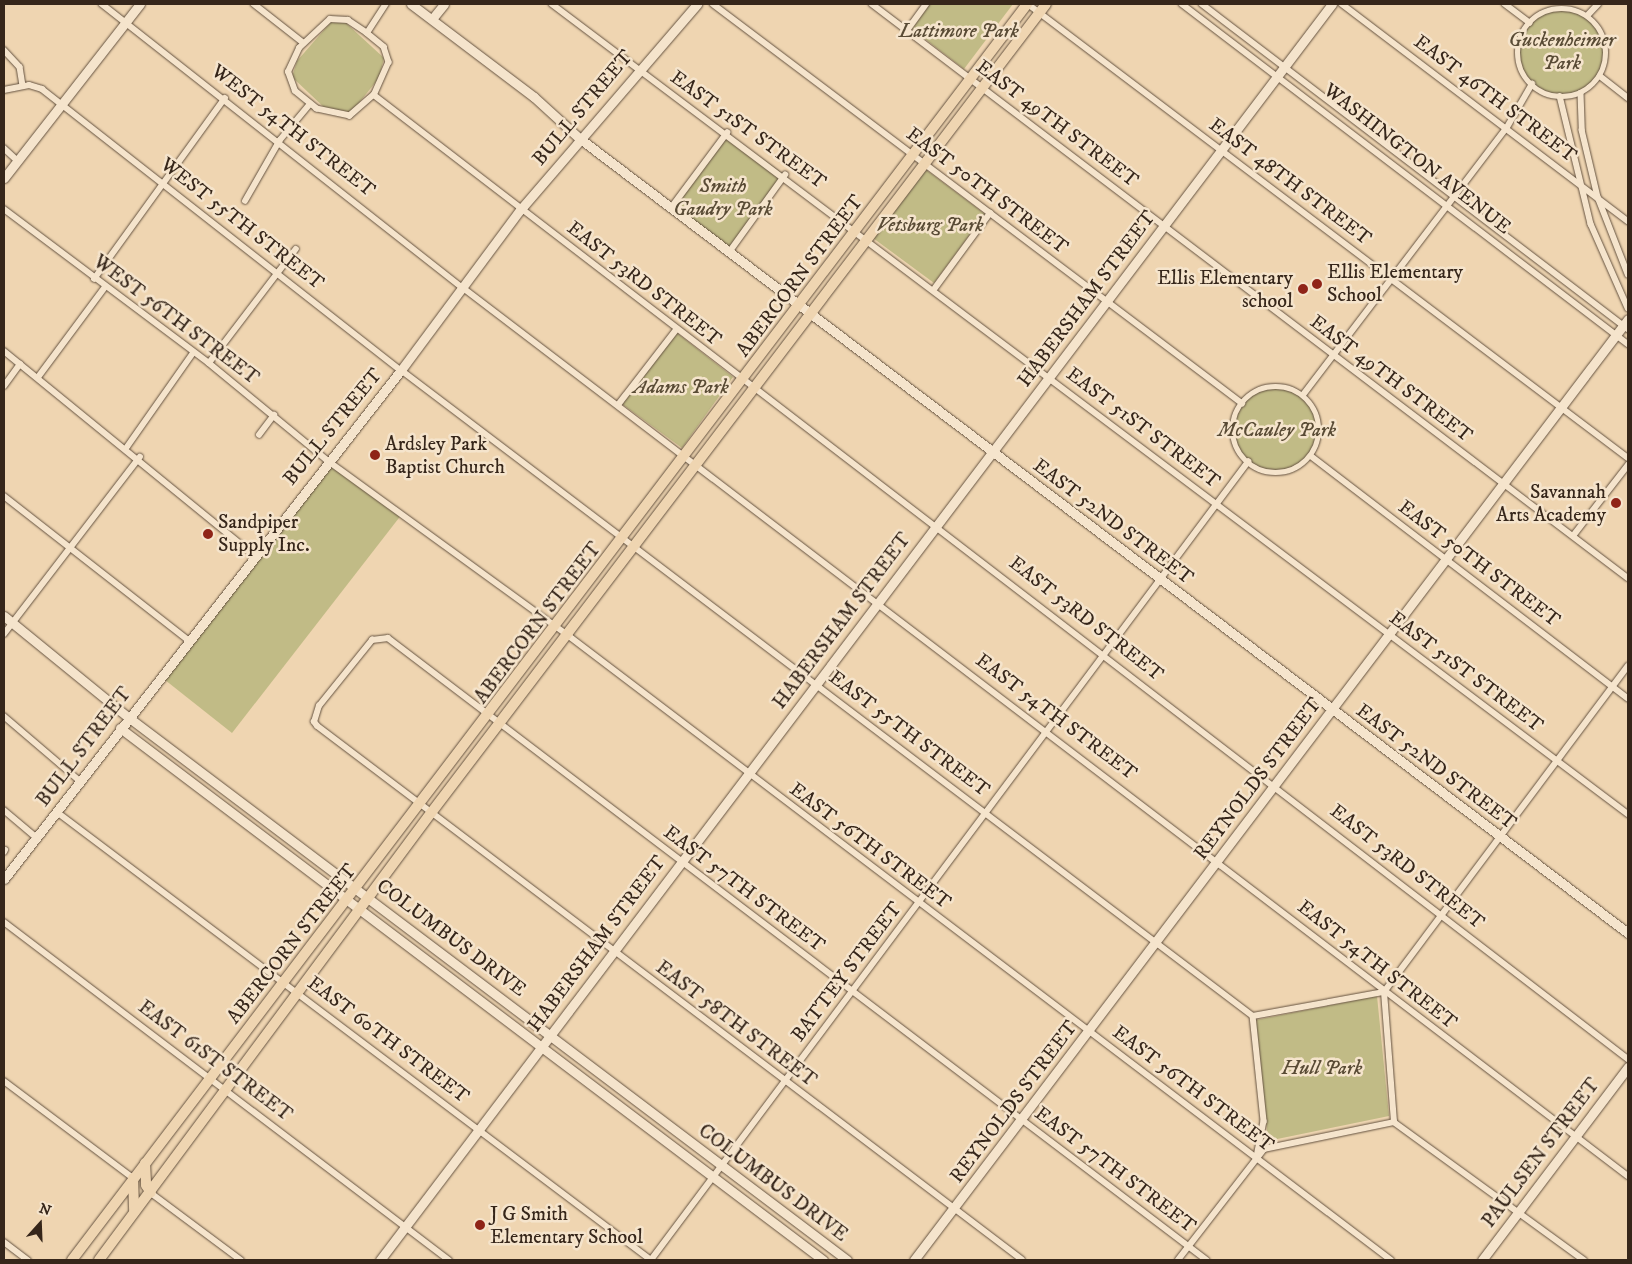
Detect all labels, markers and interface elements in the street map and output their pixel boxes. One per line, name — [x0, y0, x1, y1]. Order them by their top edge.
park label: Lattimore Park — [899, 19, 1019, 43]
park label: Guckenheimer Park — [1509, 29, 1615, 76]
street label: EAST 46TH STREET — [1409, 30, 1581, 168]
street label: BULL STREET — [528, 45, 638, 171]
street label: EAST 49TH STREET — [971, 55, 1143, 193]
street label: WEST 54TH STREET — [206, 60, 380, 202]
street label: EAST 51ST STREET — [666, 65, 830, 195]
street label: WASHINGTON AVENUE — [1319, 78, 1515, 240]
street label: EAST 48TH STREET — [1204, 113, 1376, 251]
street label: EAST 50TH STREET — [901, 122, 1073, 260]
street label: WEST 55TH STREET — [155, 153, 329, 295]
park label: Smith Gaudry Park — [673, 175, 773, 222]
street label: ABERCORN STREET — [731, 190, 869, 362]
street label: HABERSHAM STREET — [1013, 206, 1161, 392]
park label: Vetsburg Park — [876, 213, 984, 237]
street label: EAST 53RD STREET — [562, 216, 726, 352]
street label: WEST 56TH STREET — [88, 250, 264, 390]
place label: Ellis Elementary School — [1327, 260, 1463, 307]
place label: Ellis Elementary school — [1157, 266, 1293, 313]
marker: Ellis Elementary School — [1311, 278, 1323, 290]
marker: Ellis Elementary school — [1297, 283, 1309, 295]
street label: EAST 49TH STREET — [1305, 310, 1477, 448]
street label: EAST 51ST STREET — [1061, 362, 1225, 494]
street label: BULL STREET — [279, 364, 387, 490]
park label: Adams Park — [633, 375, 729, 399]
park label: McCauley Park — [1218, 418, 1336, 442]
place label: Ardsley Park Baptist Church — [385, 432, 505, 479]
marker: Ardsley Park Baptist Church — [369, 449, 381, 461]
street label: EAST 52ND STREET — [1028, 454, 1198, 590]
place label: Savannah Arts Academy — [1496, 480, 1606, 527]
street label: EAST 50TH STREET — [1393, 495, 1565, 633]
marker: Savannah Arts Academy — [1610, 497, 1622, 509]
place label: Sandpiper Supply Inc. — [218, 510, 310, 557]
marker: Sandpiper Supply Inc. — [202, 528, 214, 540]
street label: HABERSHAM STREET — [768, 528, 916, 714]
street label: ABERCORN STREET — [469, 537, 607, 709]
street label: EAST 53RD STREET — [1004, 551, 1168, 687]
street label: EAST 51ST STREET — [1384, 606, 1548, 738]
street label: EAST 54TH STREET — [971, 648, 1141, 786]
street label: EAST 55TH STREET — [824, 666, 994, 802]
street label: BULL STREET — [31, 682, 137, 812]
street label: REYNOLDS STREET — [1189, 693, 1327, 865]
street label: EAST 52ND STREET — [1351, 699, 1521, 835]
street label: EAST 56TH STREET — [785, 777, 955, 915]
street label: EAST 53RD STREET — [1325, 799, 1489, 935]
street label: EAST 57TH STREET — [659, 820, 829, 958]
street label: HABERSHAM STREET — [523, 851, 671, 1037]
street label: ABERCORN STREET — [222, 859, 362, 1029]
street label: COLUMBUS DRIVE — [371, 874, 531, 1002]
street label: EAST 54TH STREET — [1292, 895, 1462, 1035]
street label: BATTEY STREET — [787, 897, 907, 1047]
street label: EAST 58TH STREET — [651, 956, 821, 1092]
street label: EAST 60TH STREET — [302, 971, 474, 1109]
street label: EAST 61ST STREET — [133, 995, 297, 1127]
street label: REYNOLDS STREET — [945, 1016, 1083, 1188]
street label: EAST 56TH STREET — [1108, 1020, 1278, 1158]
park label: Hull Park — [1282, 1056, 1362, 1080]
street label: PAULSEN STREET — [1477, 1073, 1605, 1233]
street label: EAST 57TH STREET — [1030, 1101, 1200, 1239]
street label: COLUMBUS DRIVE — [693, 1119, 853, 1247]
north arrow — [15, 1199, 65, 1249]
text: N — [37, 1199, 54, 1220]
place label: J G Smith Elementary School — [490, 1202, 643, 1249]
marker: J G Smith Elementary School — [474, 1219, 486, 1231]

